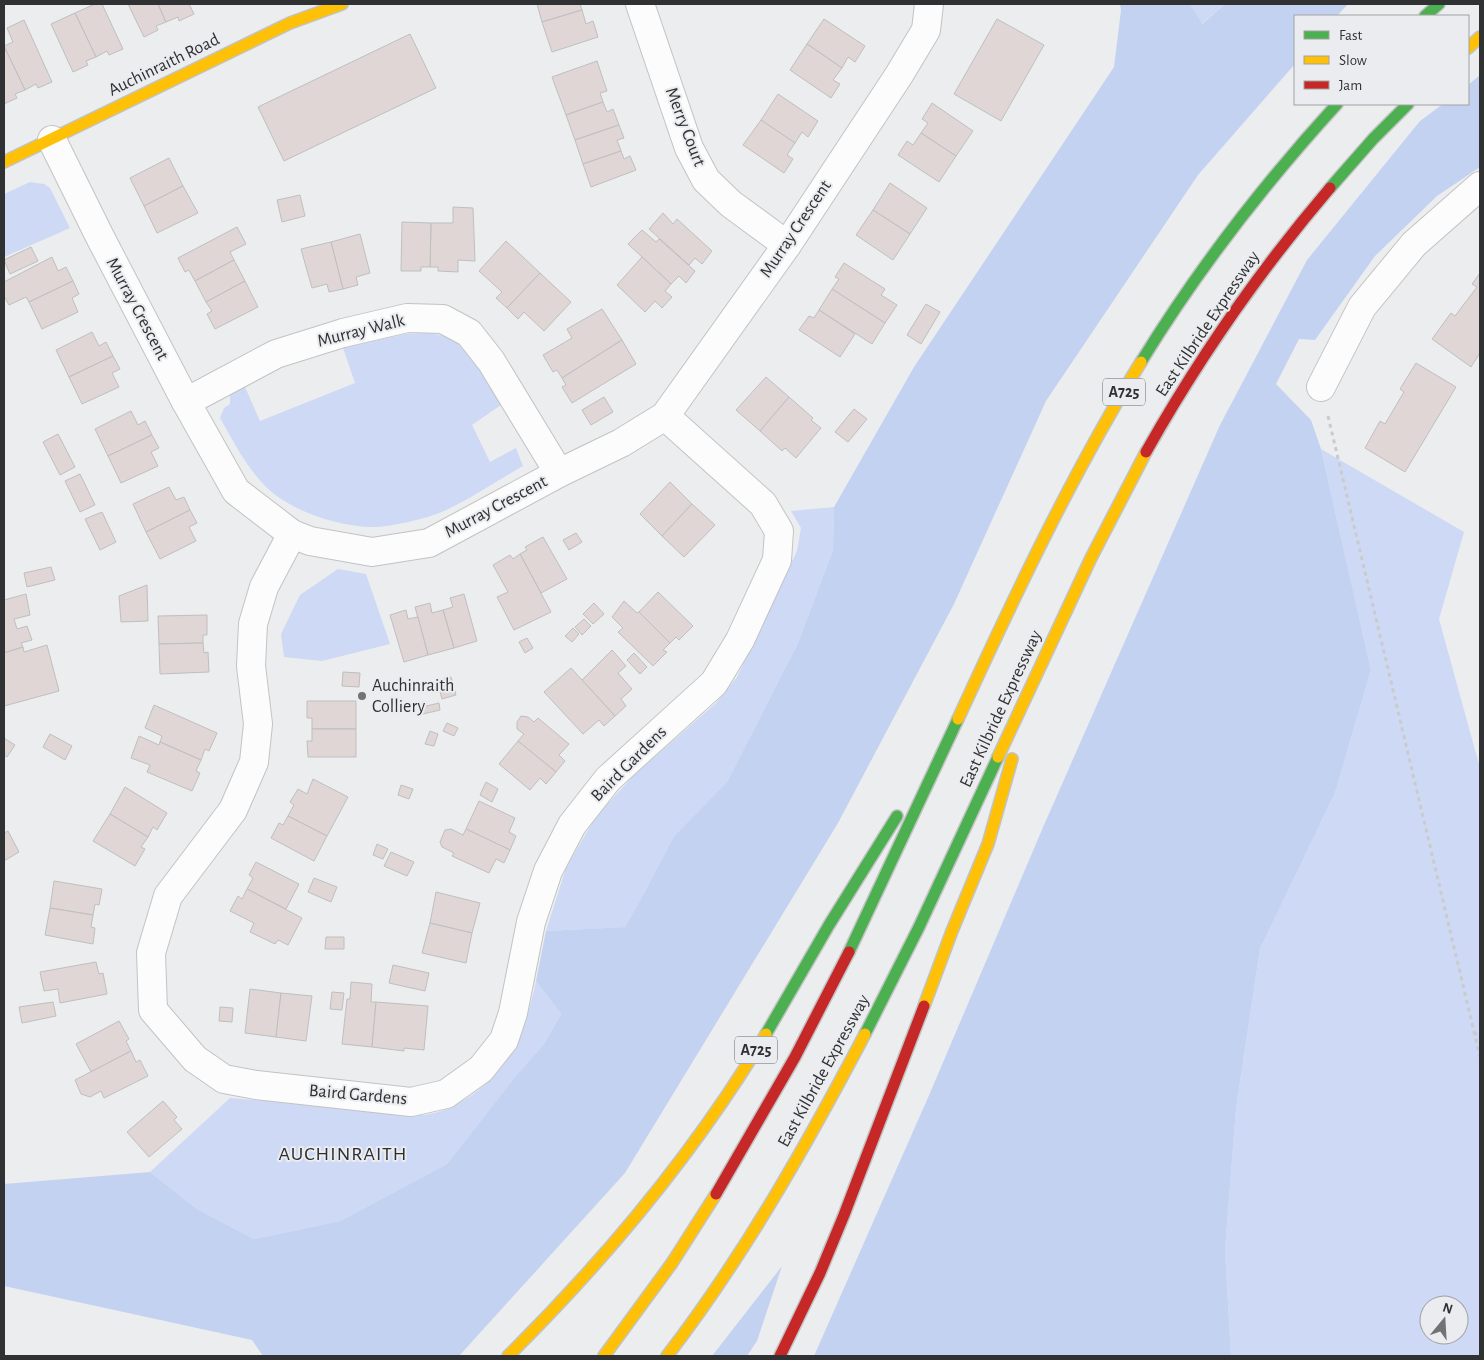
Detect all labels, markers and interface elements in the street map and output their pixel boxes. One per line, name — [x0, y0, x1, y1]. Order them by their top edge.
legend — [1294, 15, 1469, 105]
text: Fast — [1339, 28, 1363, 43]
street label: Auchinraith Road — [106, 30, 222, 100]
text: Slow — [1339, 53, 1367, 68]
text: Jam — [1339, 78, 1362, 93]
street label: Merry Court — [662, 85, 708, 169]
street label: Murray Crescent — [757, 177, 835, 281]
street label: East Kilbride Expressway — [1153, 248, 1263, 400]
street label: Murray Crescent — [103, 255, 172, 363]
street label: Murray Walk — [316, 311, 407, 351]
road number: A725 — [1103, 378, 1145, 406]
street label: Murray Crescent — [442, 472, 550, 541]
street label: East Kilbride Expressway — [957, 627, 1045, 790]
place label: Auchinraith Colliery — [372, 677, 454, 716]
marker: Auchinraith Colliery — [356, 690, 368, 702]
street label: Baird Gardens — [588, 723, 670, 805]
street label: East Kilbride Expressway — [775, 992, 873, 1150]
road number: A725 — [735, 1036, 777, 1064]
street label: Baird Gardens — [308, 1082, 408, 1108]
district label: AUCHINRAITH — [278, 1144, 408, 1164]
north arrow — [1419, 1295, 1469, 1345]
text: N — [1441, 1300, 1455, 1317]

